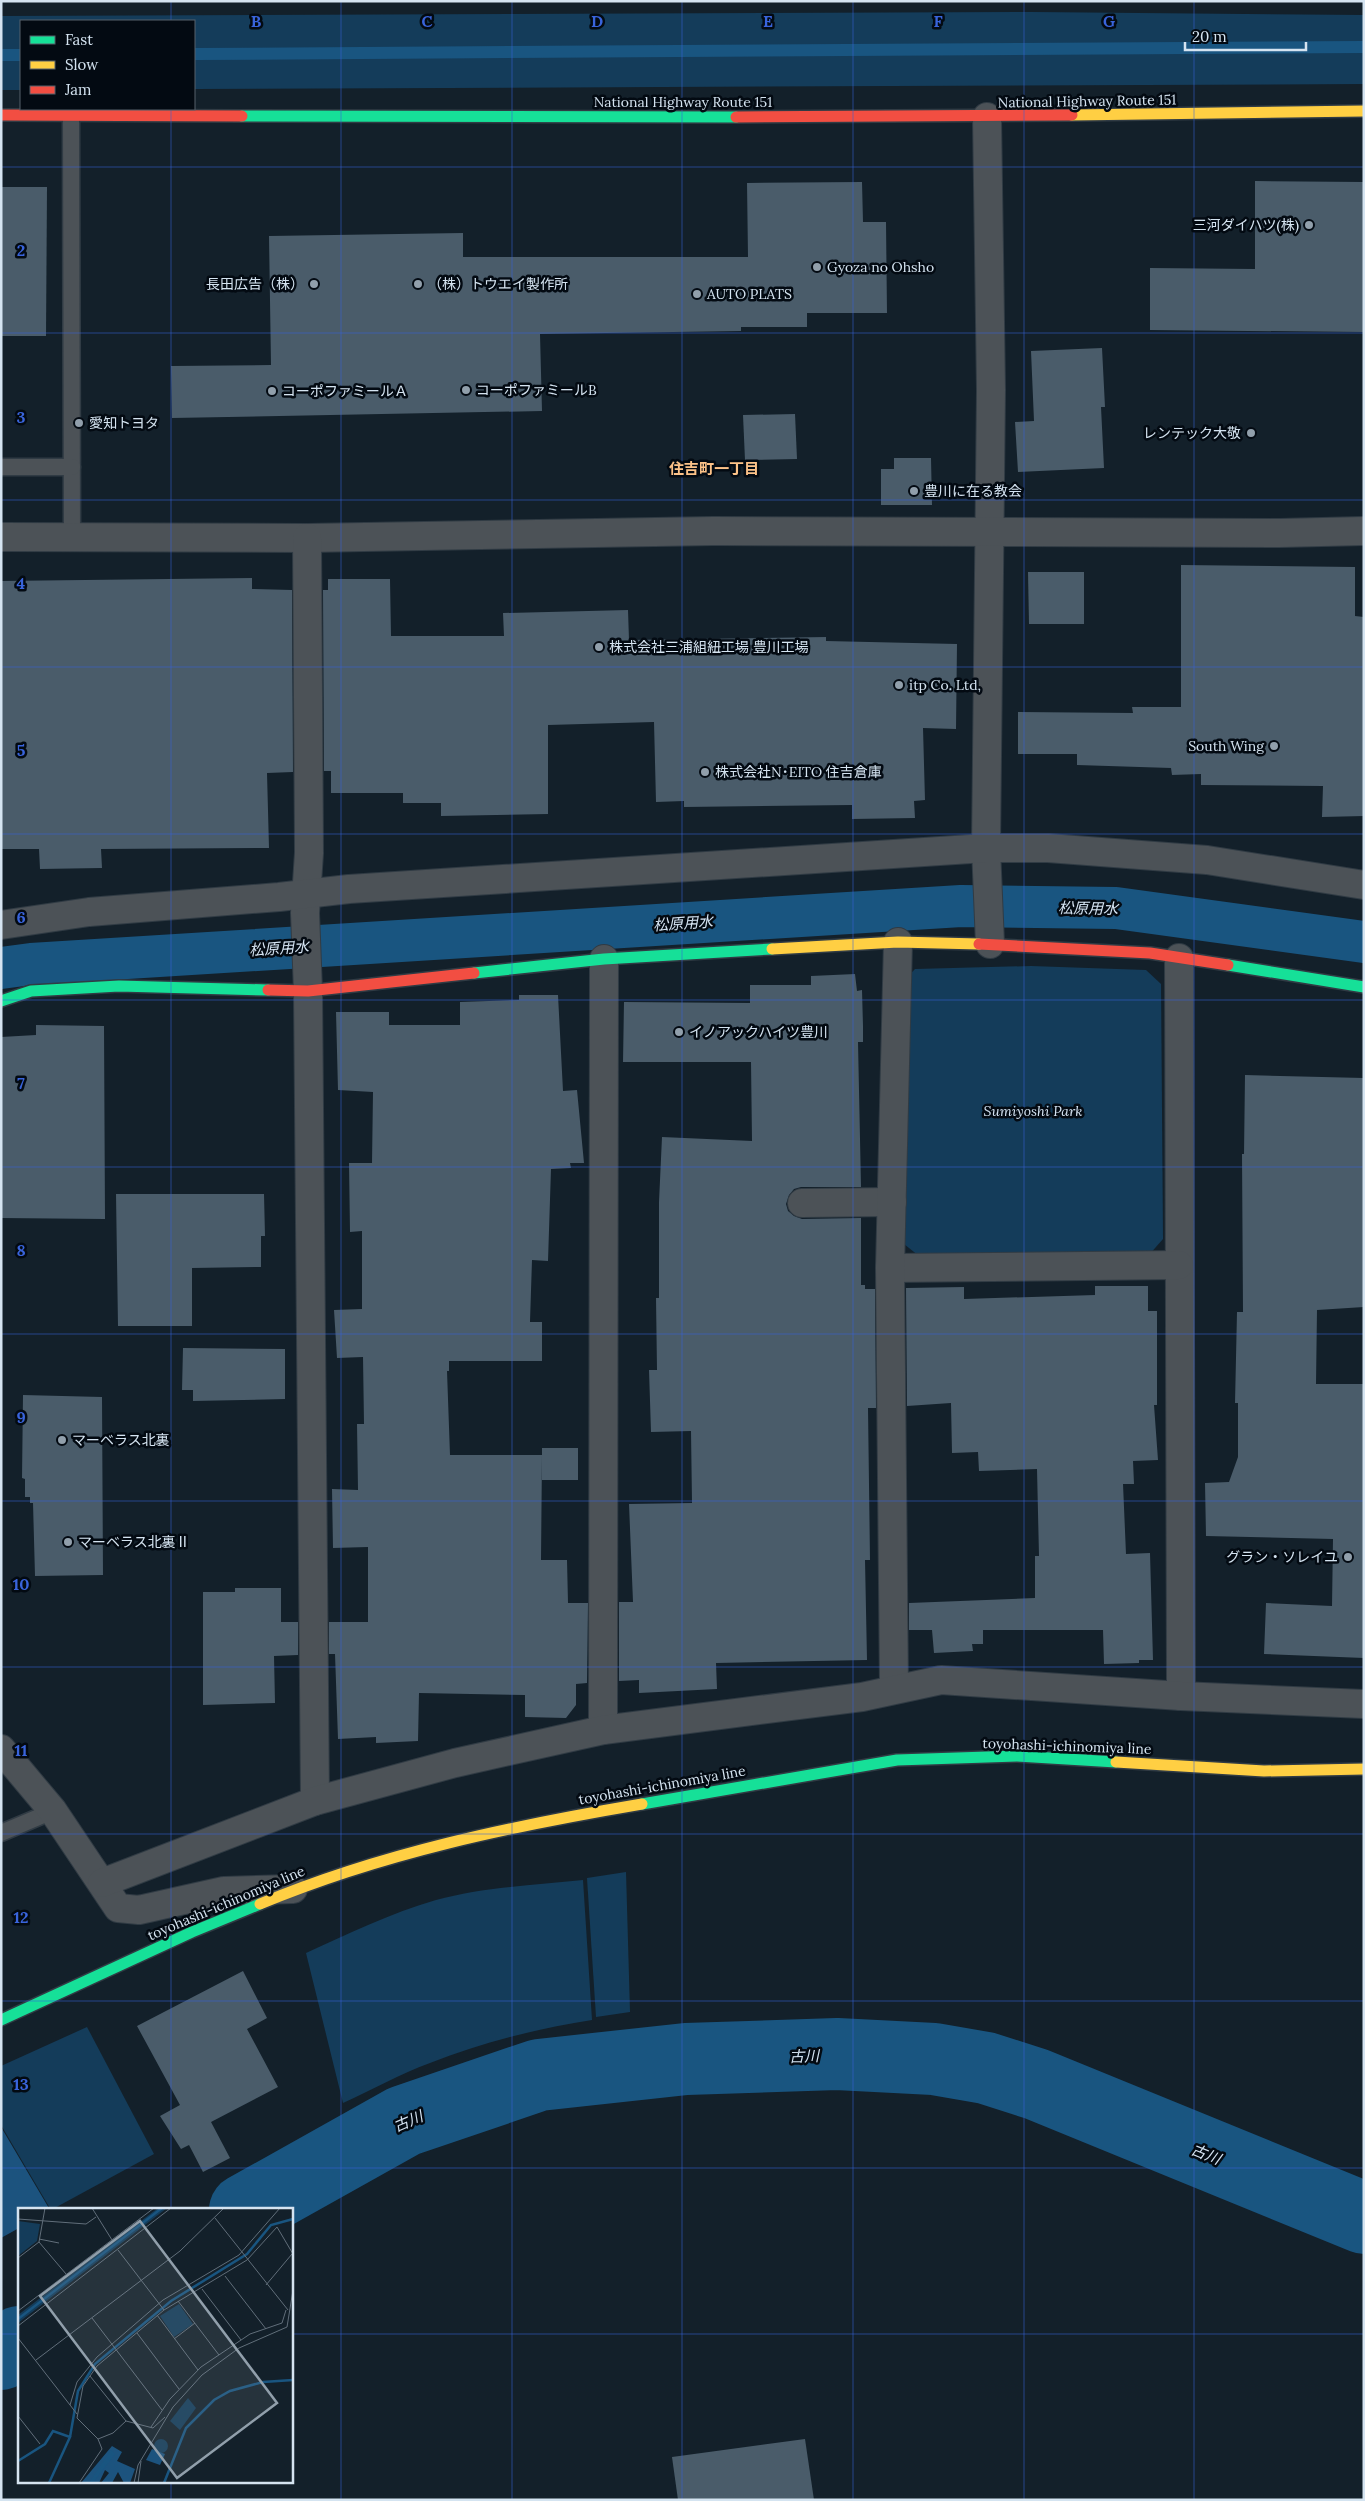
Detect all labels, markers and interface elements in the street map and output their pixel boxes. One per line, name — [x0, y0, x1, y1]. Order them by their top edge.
text: B — [251, 11, 262, 31]
text: C — [421, 11, 433, 31]
text: D — [591, 11, 603, 31]
text: E — [763, 11, 773, 31]
text: F — [933, 11, 943, 31]
text: G — [1103, 11, 1115, 31]
legend — [20, 20, 195, 110]
scale bar — [1185, 20, 1306, 52]
text: 20 m — [1192, 27, 1227, 46]
text: Fast — [65, 30, 93, 49]
text: Slow — [65, 55, 98, 74]
text: Jam — [64, 80, 92, 99]
street label: National Highway Route 151 — [998, 90, 1176, 112]
street label: National Highway Route 151 — [594, 93, 772, 111]
place label: 三河ダイハツ(株) — [1193, 216, 1299, 234]
marker: 三河ダイハツ(株) — [1303, 219, 1315, 231]
text: 2 — [17, 240, 25, 260]
place label: Gyoza no Ohsho — [827, 258, 934, 276]
marker: Gyoza no Ohsho — [811, 261, 823, 273]
place label: 長田広告（株） — [206, 275, 304, 293]
place label: （株）トウエイ製作所 — [428, 275, 568, 293]
marker: 長田広告（株） — [308, 278, 320, 290]
marker: （株）トウエイ製作所 — [412, 278, 424, 290]
place label: AUTO PLATS — [706, 285, 792, 303]
marker: AUTO PLATS — [691, 288, 703, 300]
place label: コーポファミールB — [476, 381, 597, 399]
place label: コーポファミールＡ — [282, 382, 408, 400]
marker: コーポファミールB — [460, 384, 472, 396]
marker: コーポファミールＡ — [266, 385, 278, 397]
text: 3 — [17, 407, 26, 427]
place label: 愛知トヨタ — [89, 414, 159, 432]
marker: 愛知トヨタ — [73, 417, 85, 429]
place label: レンテック大敬 — [1143, 424, 1241, 442]
marker: レンテック大敬 — [1245, 427, 1257, 439]
district label: 住吉町一丁目 — [669, 459, 759, 478]
place label: 豊川に在る教会 — [924, 482, 1022, 500]
marker: 豊川に在る教会 — [908, 485, 920, 497]
text: 4 — [17, 573, 26, 593]
place label: 株式会社三浦組紐工場 豊川工場 — [609, 638, 809, 656]
marker: 株式会社三浦組紐工場 豊川工場 — [593, 641, 605, 653]
place label: itp Co. Ltd, — [909, 676, 981, 694]
marker: itp Co. Ltd, — [893, 679, 905, 691]
place label: South Wing — [1188, 737, 1264, 755]
text: 5 — [17, 740, 26, 760]
marker: South Wing — [1268, 740, 1280, 752]
place label: 株式会社N･EITO 住吉倉庫 — [715, 763, 882, 781]
marker: 株式会社N･EITO 住吉倉庫 — [699, 766, 711, 778]
water label: 松原用水 — [1058, 898, 1120, 918]
text: 6 — [16, 907, 26, 927]
water label: 松原用水 — [652, 911, 716, 935]
water label: 松原用水 — [248, 936, 312, 960]
place label: イノアックハイツ豊川 — [689, 1023, 828, 1041]
marker: イノアックハイツ豊川 — [673, 1026, 685, 1038]
text: 7 — [17, 1073, 25, 1093]
park label: Sumiyoshi Park — [983, 1102, 1083, 1120]
text: 8 — [16, 1240, 26, 1260]
text: 9 — [16, 1407, 26, 1427]
place label: マーベラス北裏 — [72, 1431, 170, 1449]
marker: マーベラス北裏 — [56, 1434, 68, 1446]
place label: マーベラス北裏Ⅱ — [78, 1533, 190, 1551]
marker: マーベラス北裏Ⅱ — [62, 1536, 74, 1548]
place label: グラン・ソレイユ — [1226, 1548, 1338, 1566]
marker: グラン・ソレイユ — [1342, 1551, 1354, 1563]
text: 10 — [13, 1574, 29, 1594]
street label: toyohashi-ichinomiya line — [982, 1734, 1152, 1758]
text: 11 — [15, 1740, 28, 1760]
street label: toyohashi-ichinomiya line — [577, 1761, 747, 1809]
street label: toyohashi-ichinomiya line — [145, 1862, 308, 1944]
text: 12 — [13, 1907, 29, 1927]
water label: 古川 — [789, 2046, 821, 2066]
text: 13 — [13, 2074, 29, 2094]
water label: 古川 — [390, 2106, 427, 2136]
water label: 古川 — [1189, 2140, 1225, 2169]
inset map — [18, 2208, 292, 2484]

